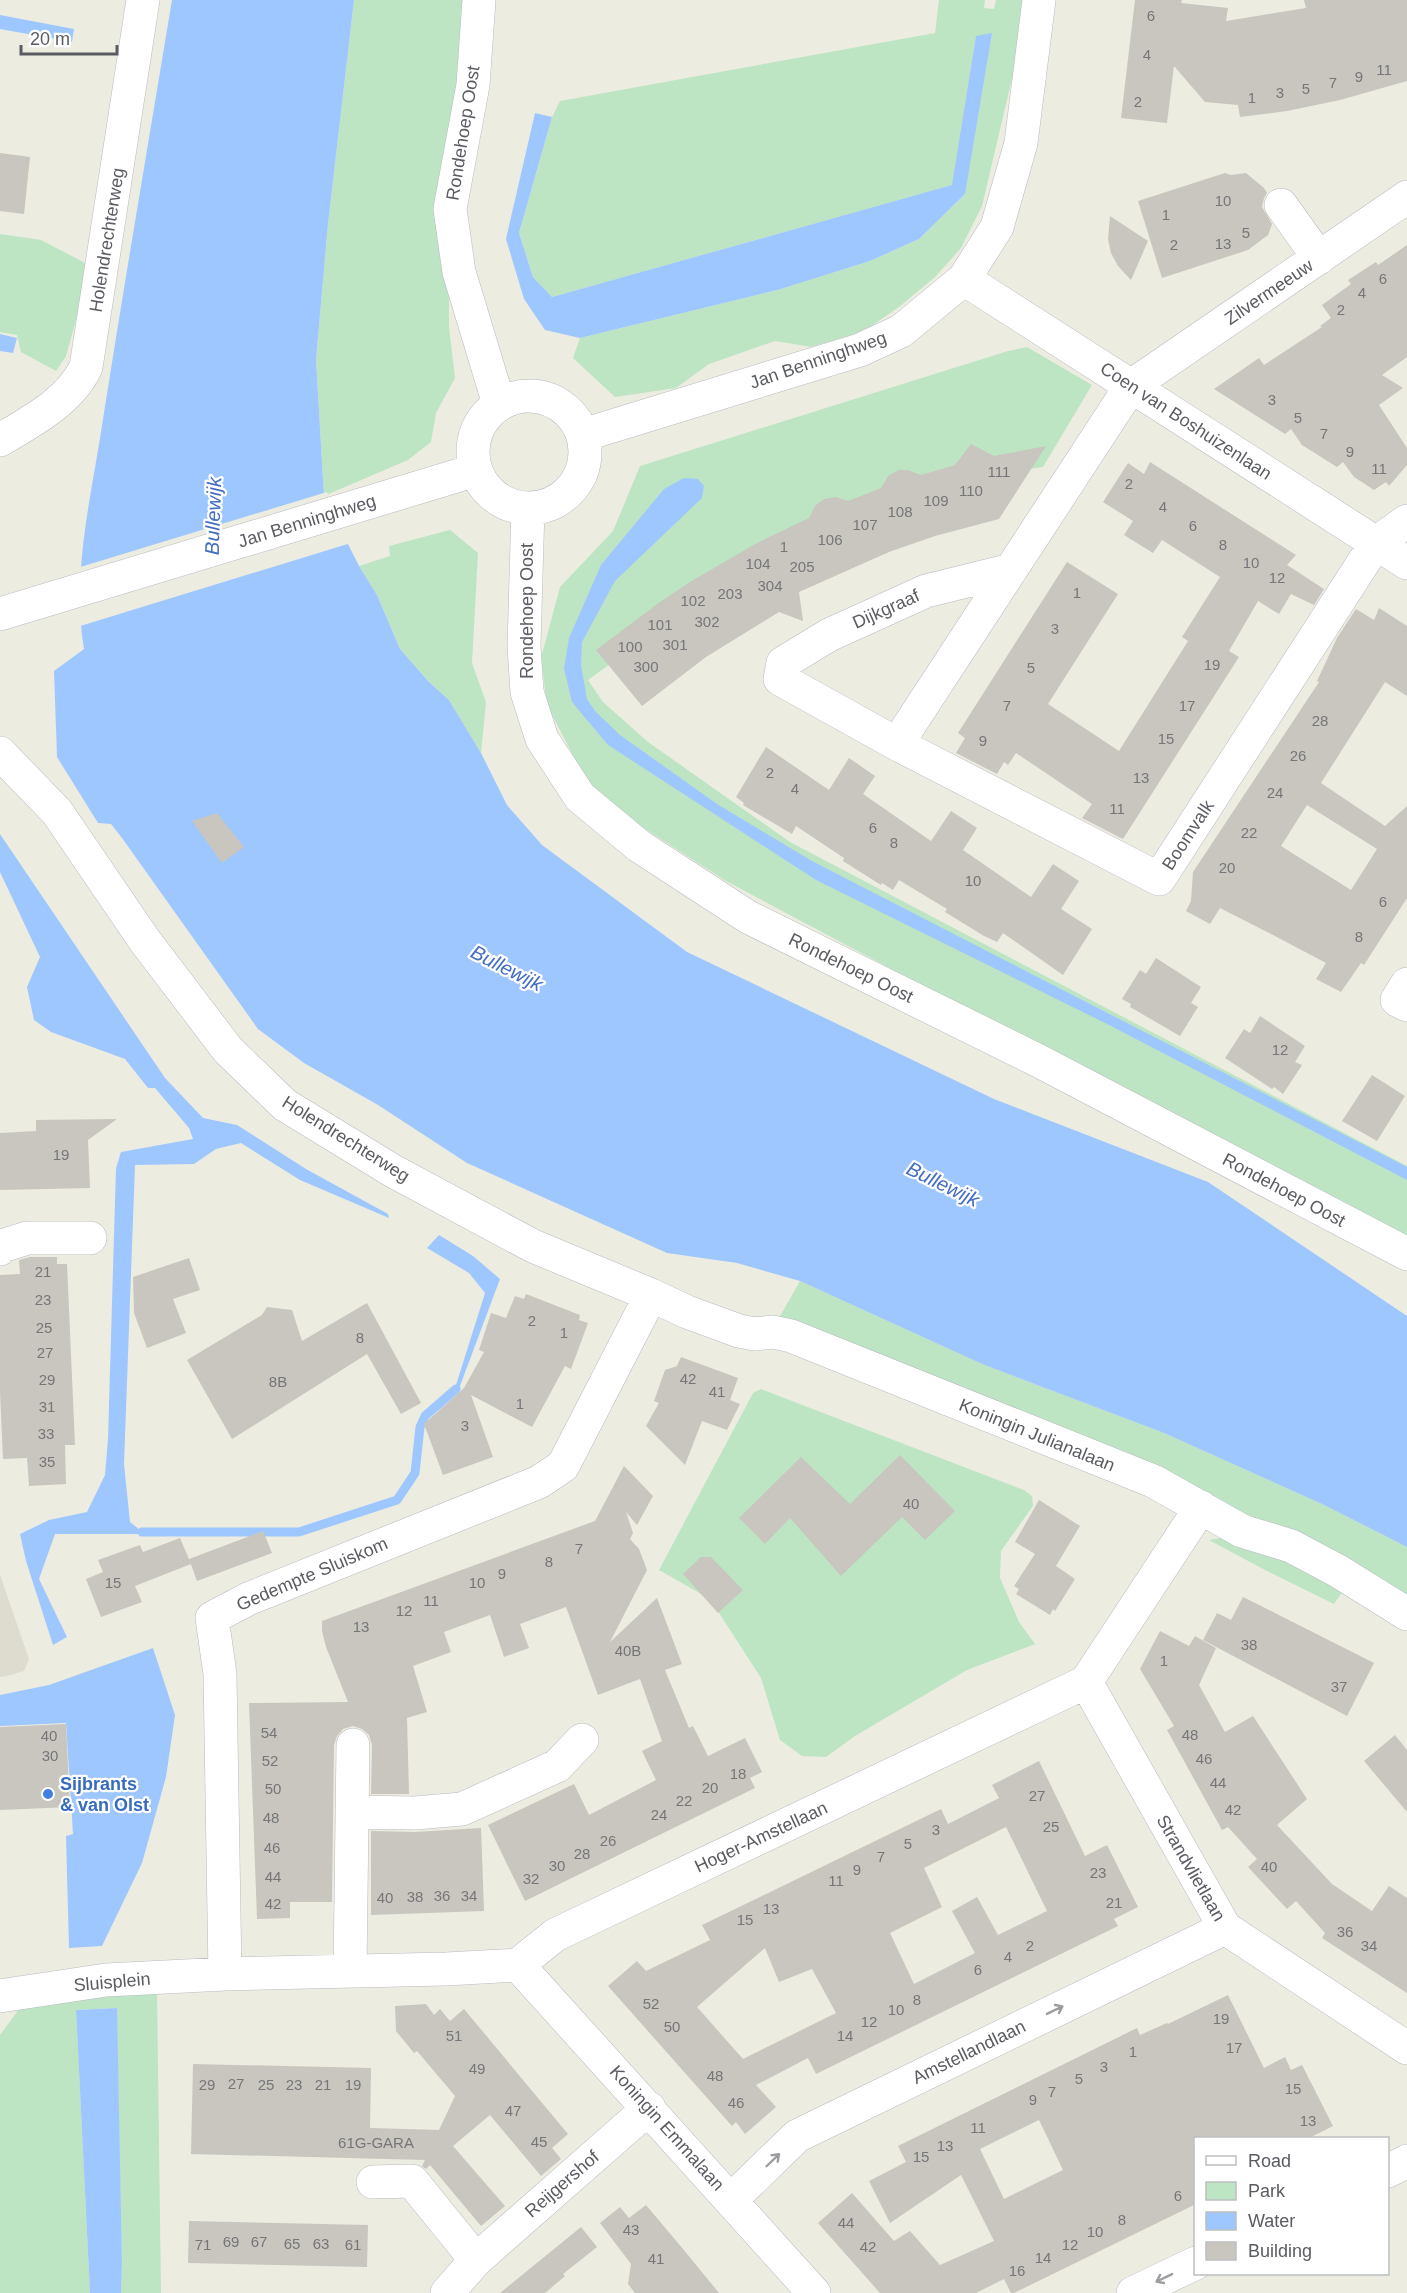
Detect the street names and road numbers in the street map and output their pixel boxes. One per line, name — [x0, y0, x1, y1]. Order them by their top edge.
street label: Rondehoep Oost — [442, 64, 484, 202]
street label: Holendrechterweg — [86, 166, 128, 314]
street label: Zilvermeeuw — [1221, 255, 1318, 329]
street label: Jan Benninghweg — [747, 327, 889, 393]
street label: Coen van Boshuizenlaan — [1097, 358, 1275, 484]
street label: Jan Benninghweg — [236, 491, 378, 551]
street label: Rondehoep Oost — [517, 543, 537, 679]
street label: Dijkgraaf — [849, 585, 923, 633]
street label: Boomvalk — [1158, 796, 1218, 874]
street label: Rondehoep Oost — [785, 929, 917, 1007]
street label: Holendrechterweg — [279, 1092, 413, 1186]
street label: Rondehoep Oost — [1219, 1149, 1349, 1231]
street label: Koningin Julianalaan — [956, 1395, 1118, 1475]
street label: Gedempte Sluiskom — [233, 1533, 391, 1615]
street label: Hoger-Amstellaan — [691, 1797, 831, 1877]
street label: Strandvlietlaan — [1153, 1811, 1229, 1925]
street label: Sluisplein — [73, 1969, 151, 1995]
street label: Amstellandlaan — [909, 2016, 1029, 2088]
street label: Koningin Emmalaan — [606, 2061, 728, 2195]
street label: Reijgershof — [521, 2146, 604, 2221]

